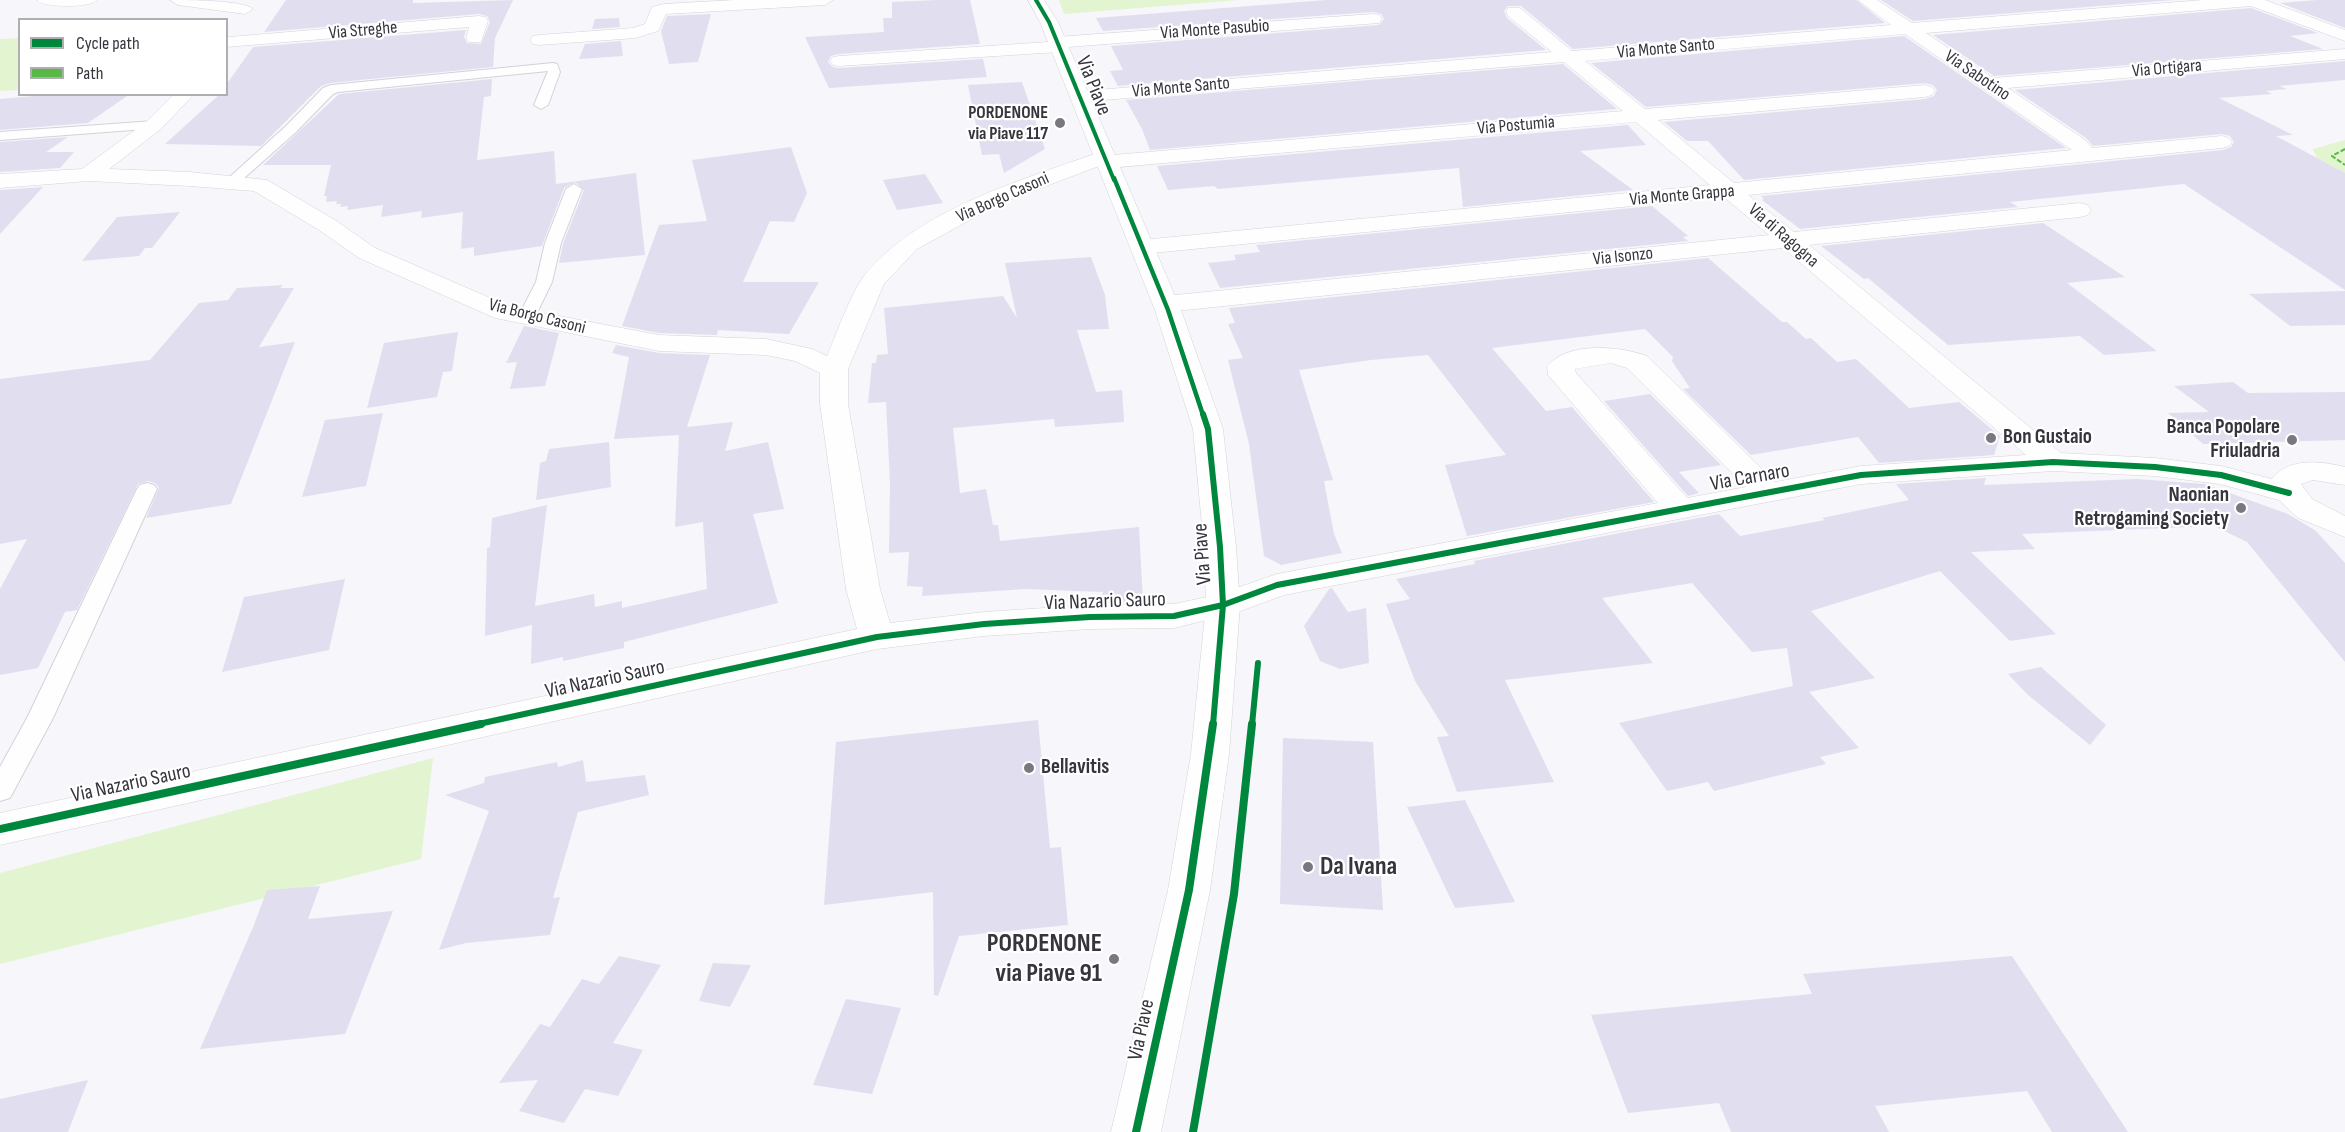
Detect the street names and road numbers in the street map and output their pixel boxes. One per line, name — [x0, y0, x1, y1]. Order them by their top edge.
street label: Via Monte Pasubio — [1160, 15, 1270, 45]
street label: Via Streghe — [328, 17, 398, 45]
street label: Via Monte Santo — [1616, 34, 1716, 64]
street label: Via Sabotino — [1940, 46, 2014, 106]
street label: Via Piave — [1070, 53, 1116, 119]
street label: Via Ortigara — [2131, 55, 2203, 83]
street label: Via Monte Santo — [1131, 73, 1231, 103]
street label: Via Postumia — [1476, 112, 1556, 140]
street label: Via Borgo Casoni — [953, 168, 1053, 228]
street label: Via Monte Grappa — [1629, 181, 1735, 211]
street label: Via di Ragogna — [1743, 200, 1823, 272]
street label: Via Isonzo — [1592, 243, 1654, 271]
street label: Via Borgo Casoni — [486, 295, 588, 339]
street label: Via Carnaro — [1708, 459, 1792, 497]
street label: Via Piave — [1188, 522, 1218, 586]
street label: Via Nazario Sauro — [1044, 587, 1166, 617]
street label: Via Nazario Sauro — [543, 655, 667, 705]
street label: Via Nazario Sauro — [69, 759, 193, 809]
street label: Via Piave — [1123, 997, 1161, 1063]

